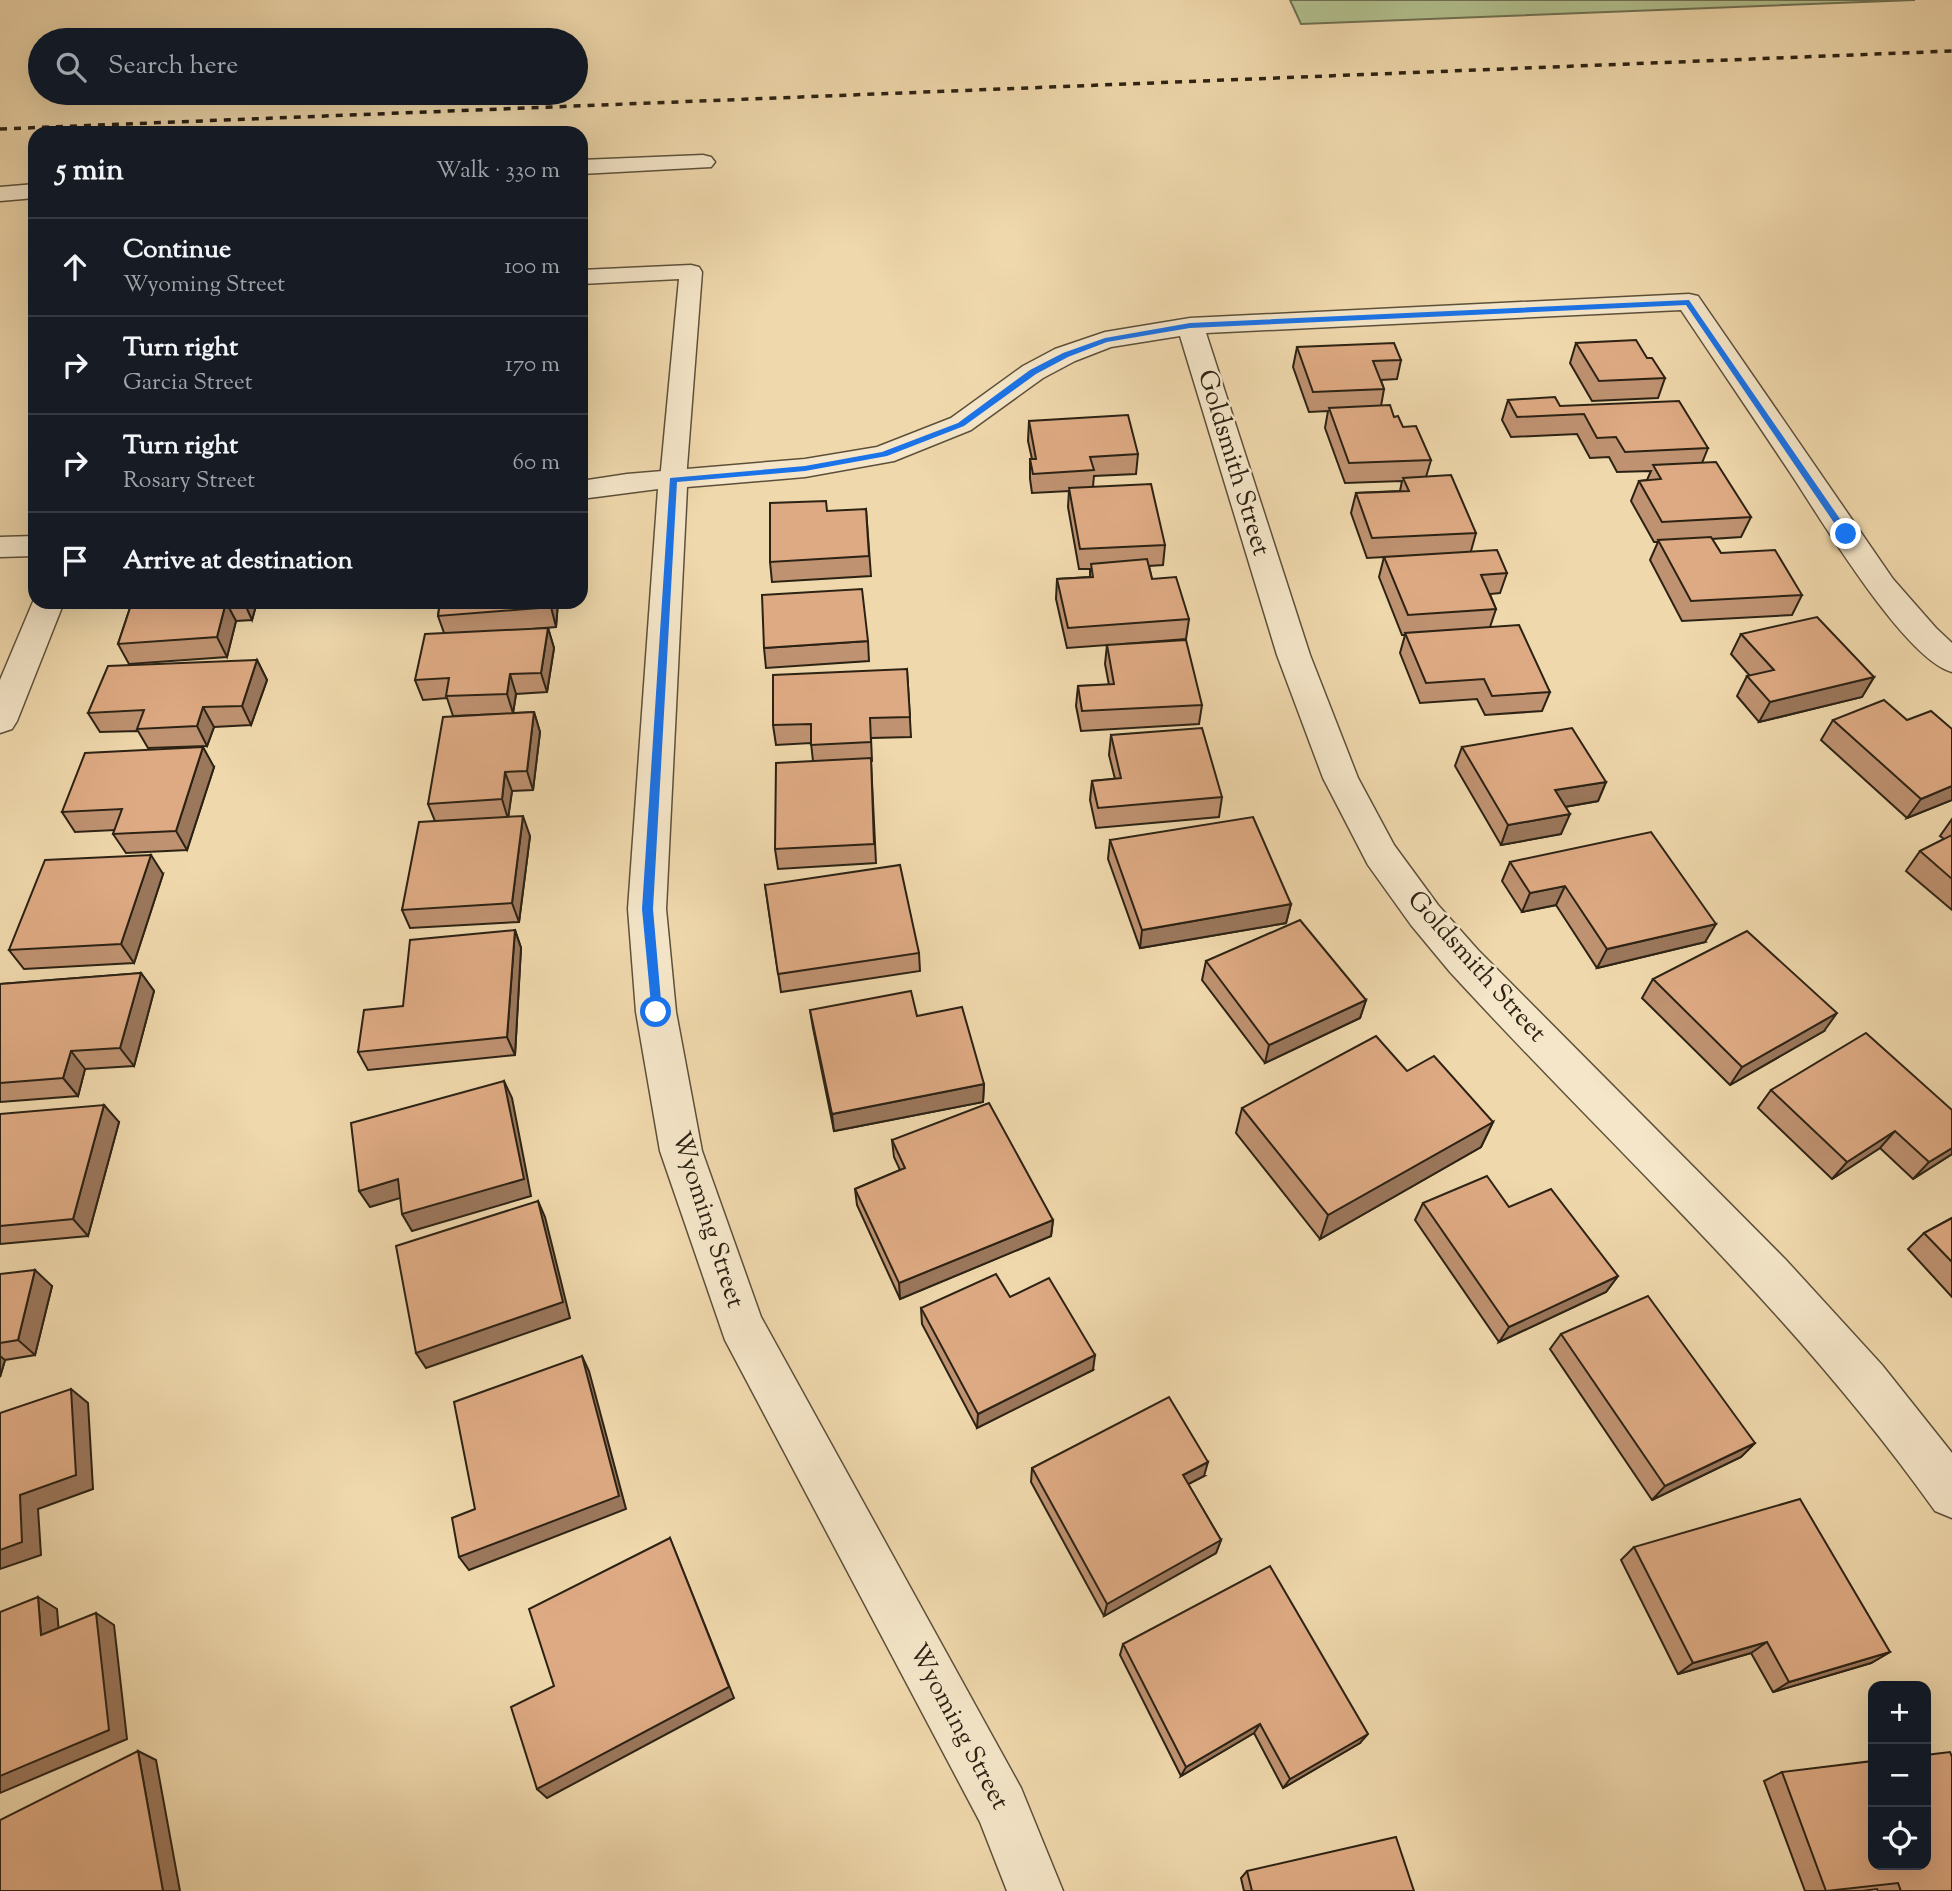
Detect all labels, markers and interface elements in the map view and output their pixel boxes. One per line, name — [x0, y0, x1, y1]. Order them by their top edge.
search box — [28, 28, 588, 105]
icon: search — [52, 48, 90, 86]
text: Search here — [108, 48, 238, 85]
text: 5 min — [56, 150, 124, 193]
text: Walk · 330 m — [436, 155, 560, 188]
text: Continue — [123, 232, 231, 269]
icon: ahead — [56, 248, 94, 286]
text: 100 m — [504, 251, 560, 284]
text: Wyoming Street — [123, 269, 285, 302]
text: Turn right — [123, 330, 238, 367]
icon: right — [56, 346, 94, 384]
text: 170 m — [505, 349, 560, 382]
street label: Goldsmith Street — [1187, 365, 1279, 561]
text: Garcia Street — [123, 367, 253, 400]
text: Turn right — [123, 428, 238, 465]
icon: right — [56, 444, 94, 482]
text: 60 m — [512, 447, 560, 480]
text: Rosary Street — [123, 465, 255, 498]
route end — [1830, 518, 1861, 549]
icon: arrive — [56, 542, 94, 580]
text: Arrive at destination — [123, 543, 353, 580]
street label: Goldsmith Street — [1398, 883, 1554, 1051]
route start — [640, 996, 671, 1027]
street label: Wyoming Street — [661, 1127, 753, 1313]
street label: Wyoming Street — [899, 1637, 1017, 1817]
map controls — [1868, 1681, 1931, 1870]
button: + — [1868, 1681, 1931, 1744]
button: − — [1868, 1744, 1931, 1807]
button: locate — [1868, 1807, 1931, 1870]

